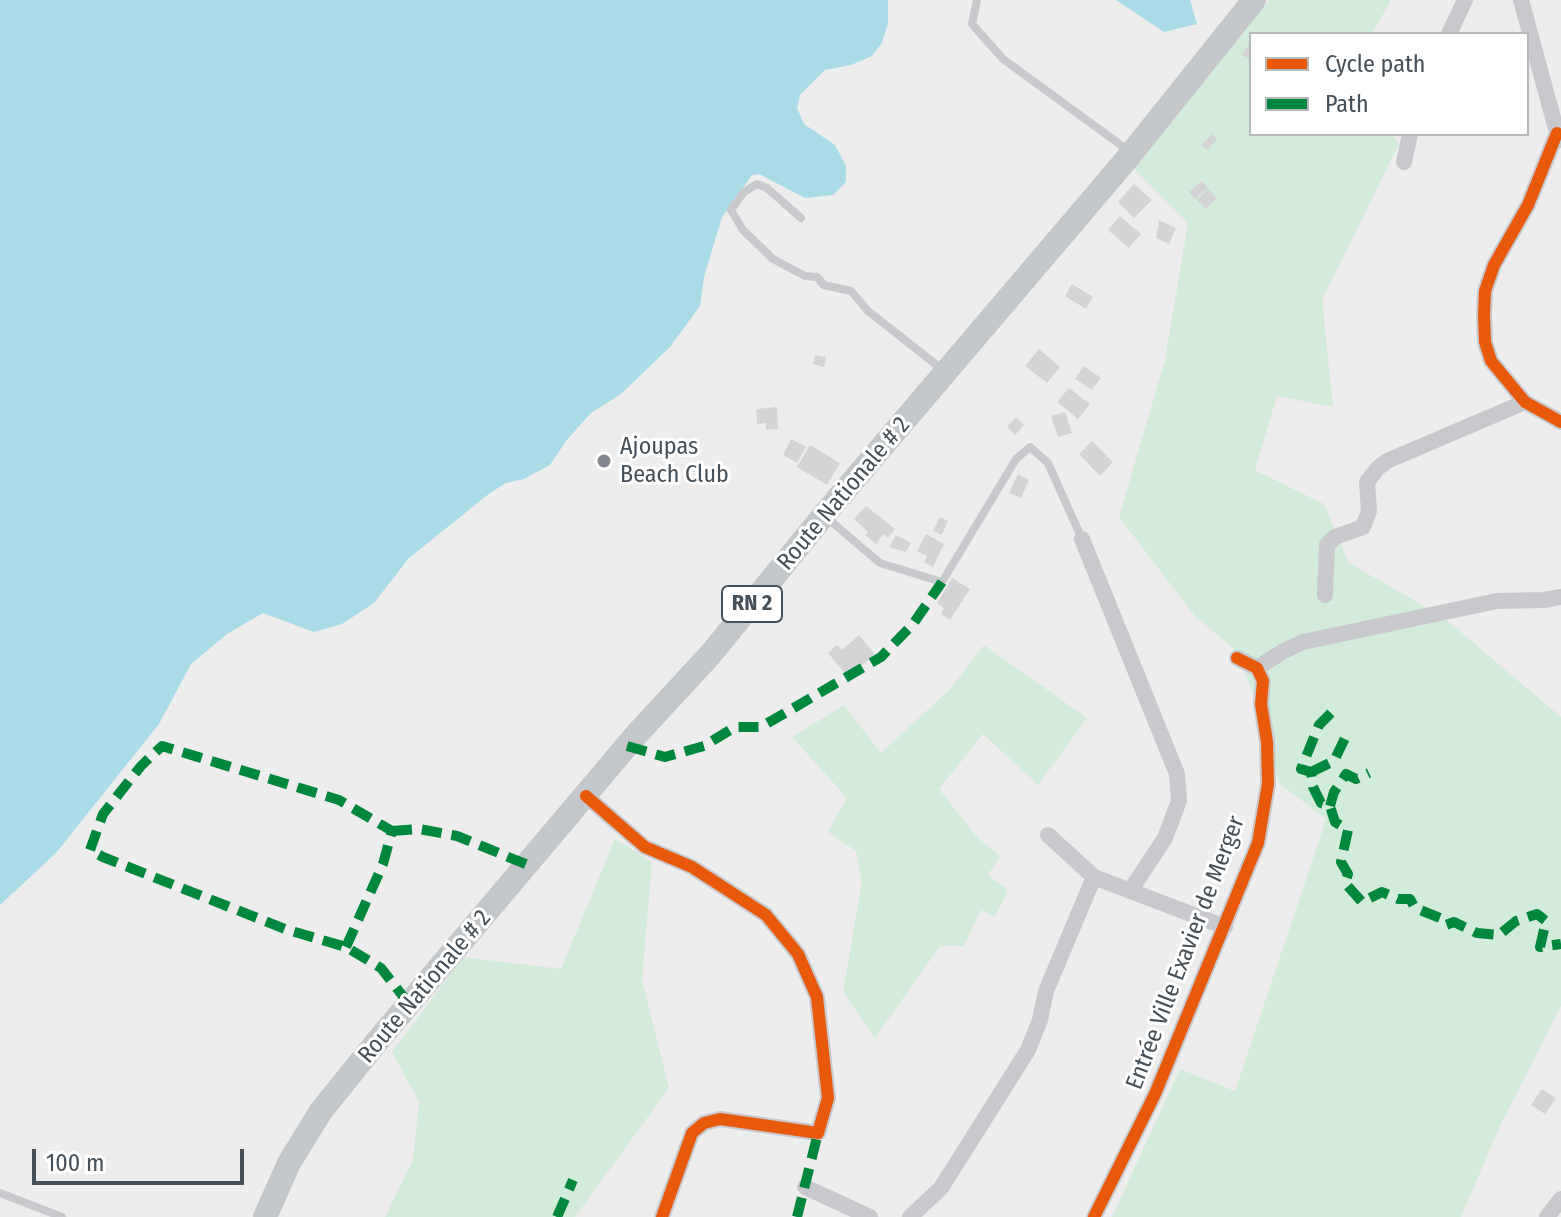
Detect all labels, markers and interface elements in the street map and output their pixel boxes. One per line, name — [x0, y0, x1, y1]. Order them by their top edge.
legend — [1249, 32, 1529, 136]
text: Cycle path — [1325, 50, 1425, 78]
text: Path — [1325, 90, 1369, 118]
street label: Route Nationale # 2 — [772, 412, 916, 576]
place label: Ajoupas Beach Club — [620, 433, 729, 489]
marker: Ajoupas Beach Club — [595, 452, 613, 470]
road number: RN 2 — [722, 586, 782, 622]
street label: Entrée Ville Exavier de Merger — [1120, 812, 1252, 1094]
street label: Route Nationale # 2 — [353, 905, 497, 1069]
scale bar — [36, 1133, 248, 1183]
text: 100 m — [46, 1149, 104, 1177]

